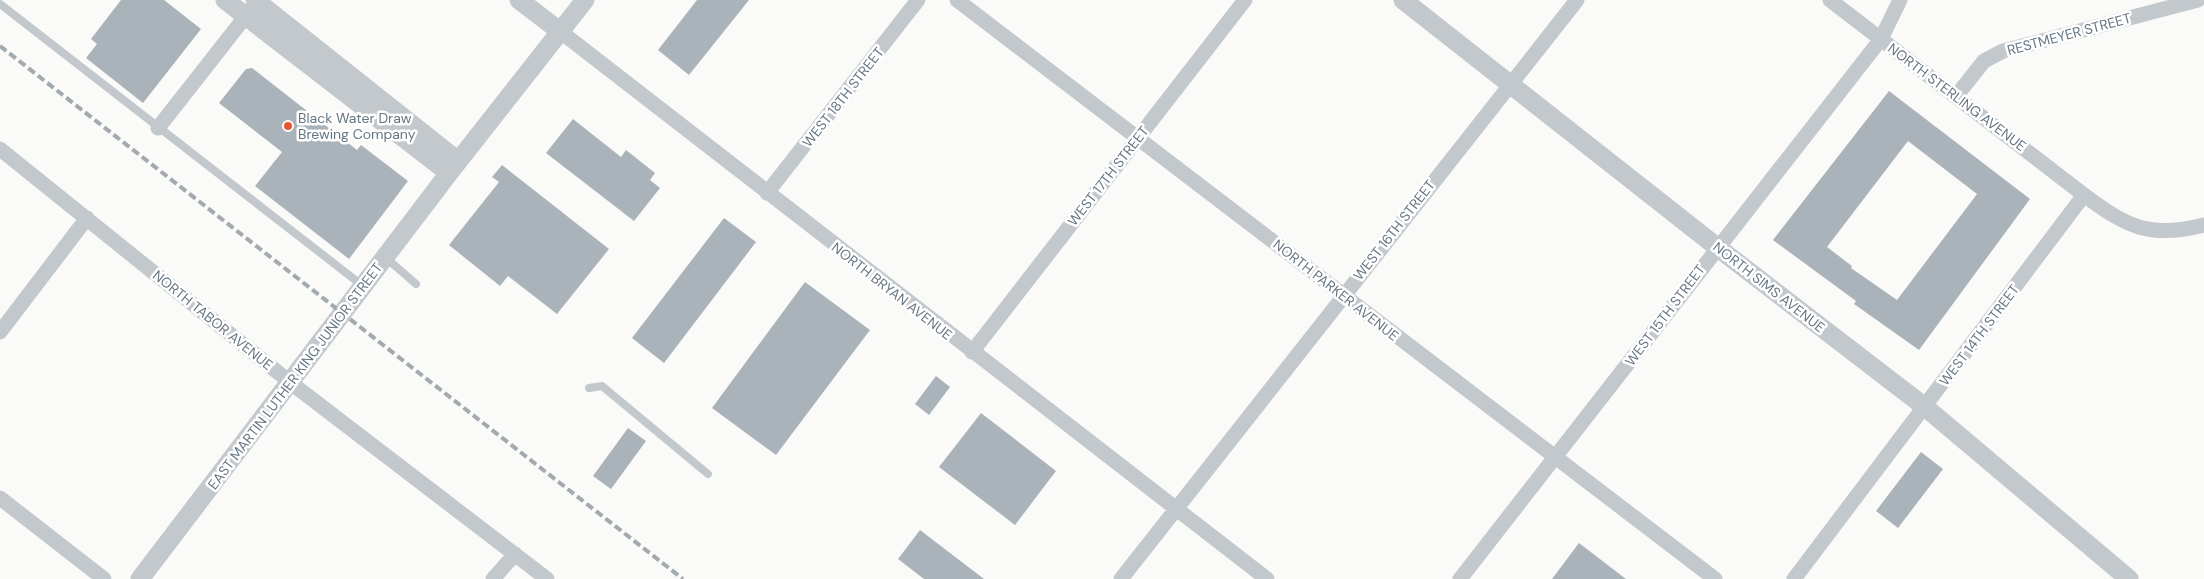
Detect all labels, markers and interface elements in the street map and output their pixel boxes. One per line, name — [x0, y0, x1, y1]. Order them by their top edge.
street label: RESTMEYER STREET — [2005, 9, 2133, 59]
street label: NORTH STERLING AVENUE — [1884, 39, 2030, 155]
street label: WEST 18TH STREET — [798, 43, 888, 151]
place label: Black Water Draw Brewing Company — [298, 109, 416, 143]
marker: Black Water Draw Brewing Company — [282, 120, 294, 132]
street label: WEST 17TH STREET — [1063, 122, 1153, 229]
street label: WEST 16TH STREET — [1349, 176, 1439, 284]
street label: NORTH PARKER AVENUE — [1270, 235, 1402, 345]
street label: NORTH BRYAN AVENUE — [828, 238, 956, 344]
street label: NORTH SIMS AVENUE — [1710, 238, 1829, 336]
street label: EAST MARTIN LUTHER KING JUNIOR STREET — [204, 259, 386, 493]
street label: WEST 15TH STREET — [1621, 261, 1709, 369]
street label: NORTH TABOR AVENUE — [149, 266, 277, 374]
street label: WEST 14TH STREET — [1935, 281, 2023, 389]

